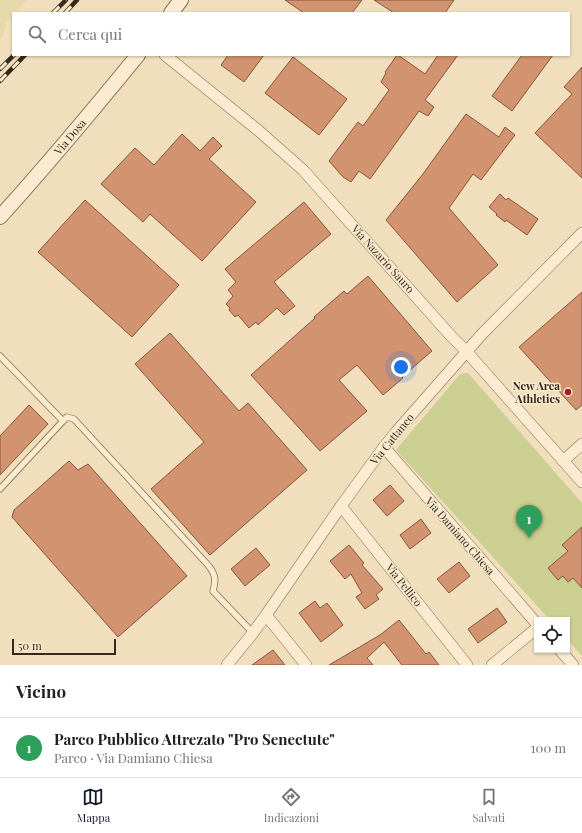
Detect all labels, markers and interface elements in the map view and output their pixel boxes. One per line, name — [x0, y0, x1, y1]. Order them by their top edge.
search box — [12, 12, 570, 56]
icon: search — [26, 23, 48, 45]
text: Cerca qui — [58, 24, 122, 44]
street label: Via Dosa — [50, 115, 89, 158]
street label: Via Nazario Sauro — [348, 221, 418, 296]
your location — [391, 357, 411, 377]
place label: New Area Athletics — [513, 378, 560, 406]
marker: New Area Athletics — [563, 387, 573, 397]
street label: Via Cattaneo — [366, 410, 417, 468]
street label: Via Damiano Chiesa — [422, 493, 499, 578]
pin: 1 — [516, 505, 542, 538]
street label: Via Pellico — [382, 559, 426, 609]
map controls — [534, 617, 570, 653]
button: locate — [534, 617, 570, 653]
scale bar — [12, 637, 116, 656]
text: 50 m — [18, 638, 42, 653]
text: Vicino — [16, 680, 66, 702]
text: Parco Pubblico Attrezato "Pro Senectute" — [54, 729, 335, 749]
text: 1 — [27, 739, 31, 756]
text: 100 m — [531, 739, 566, 756]
text: Parco · Via Damiano Chiesa — [54, 749, 213, 766]
tab: Mappa — [77, 786, 110, 825]
tab: Indicazioni — [264, 786, 319, 825]
tab: Salvati — [473, 786, 505, 825]

